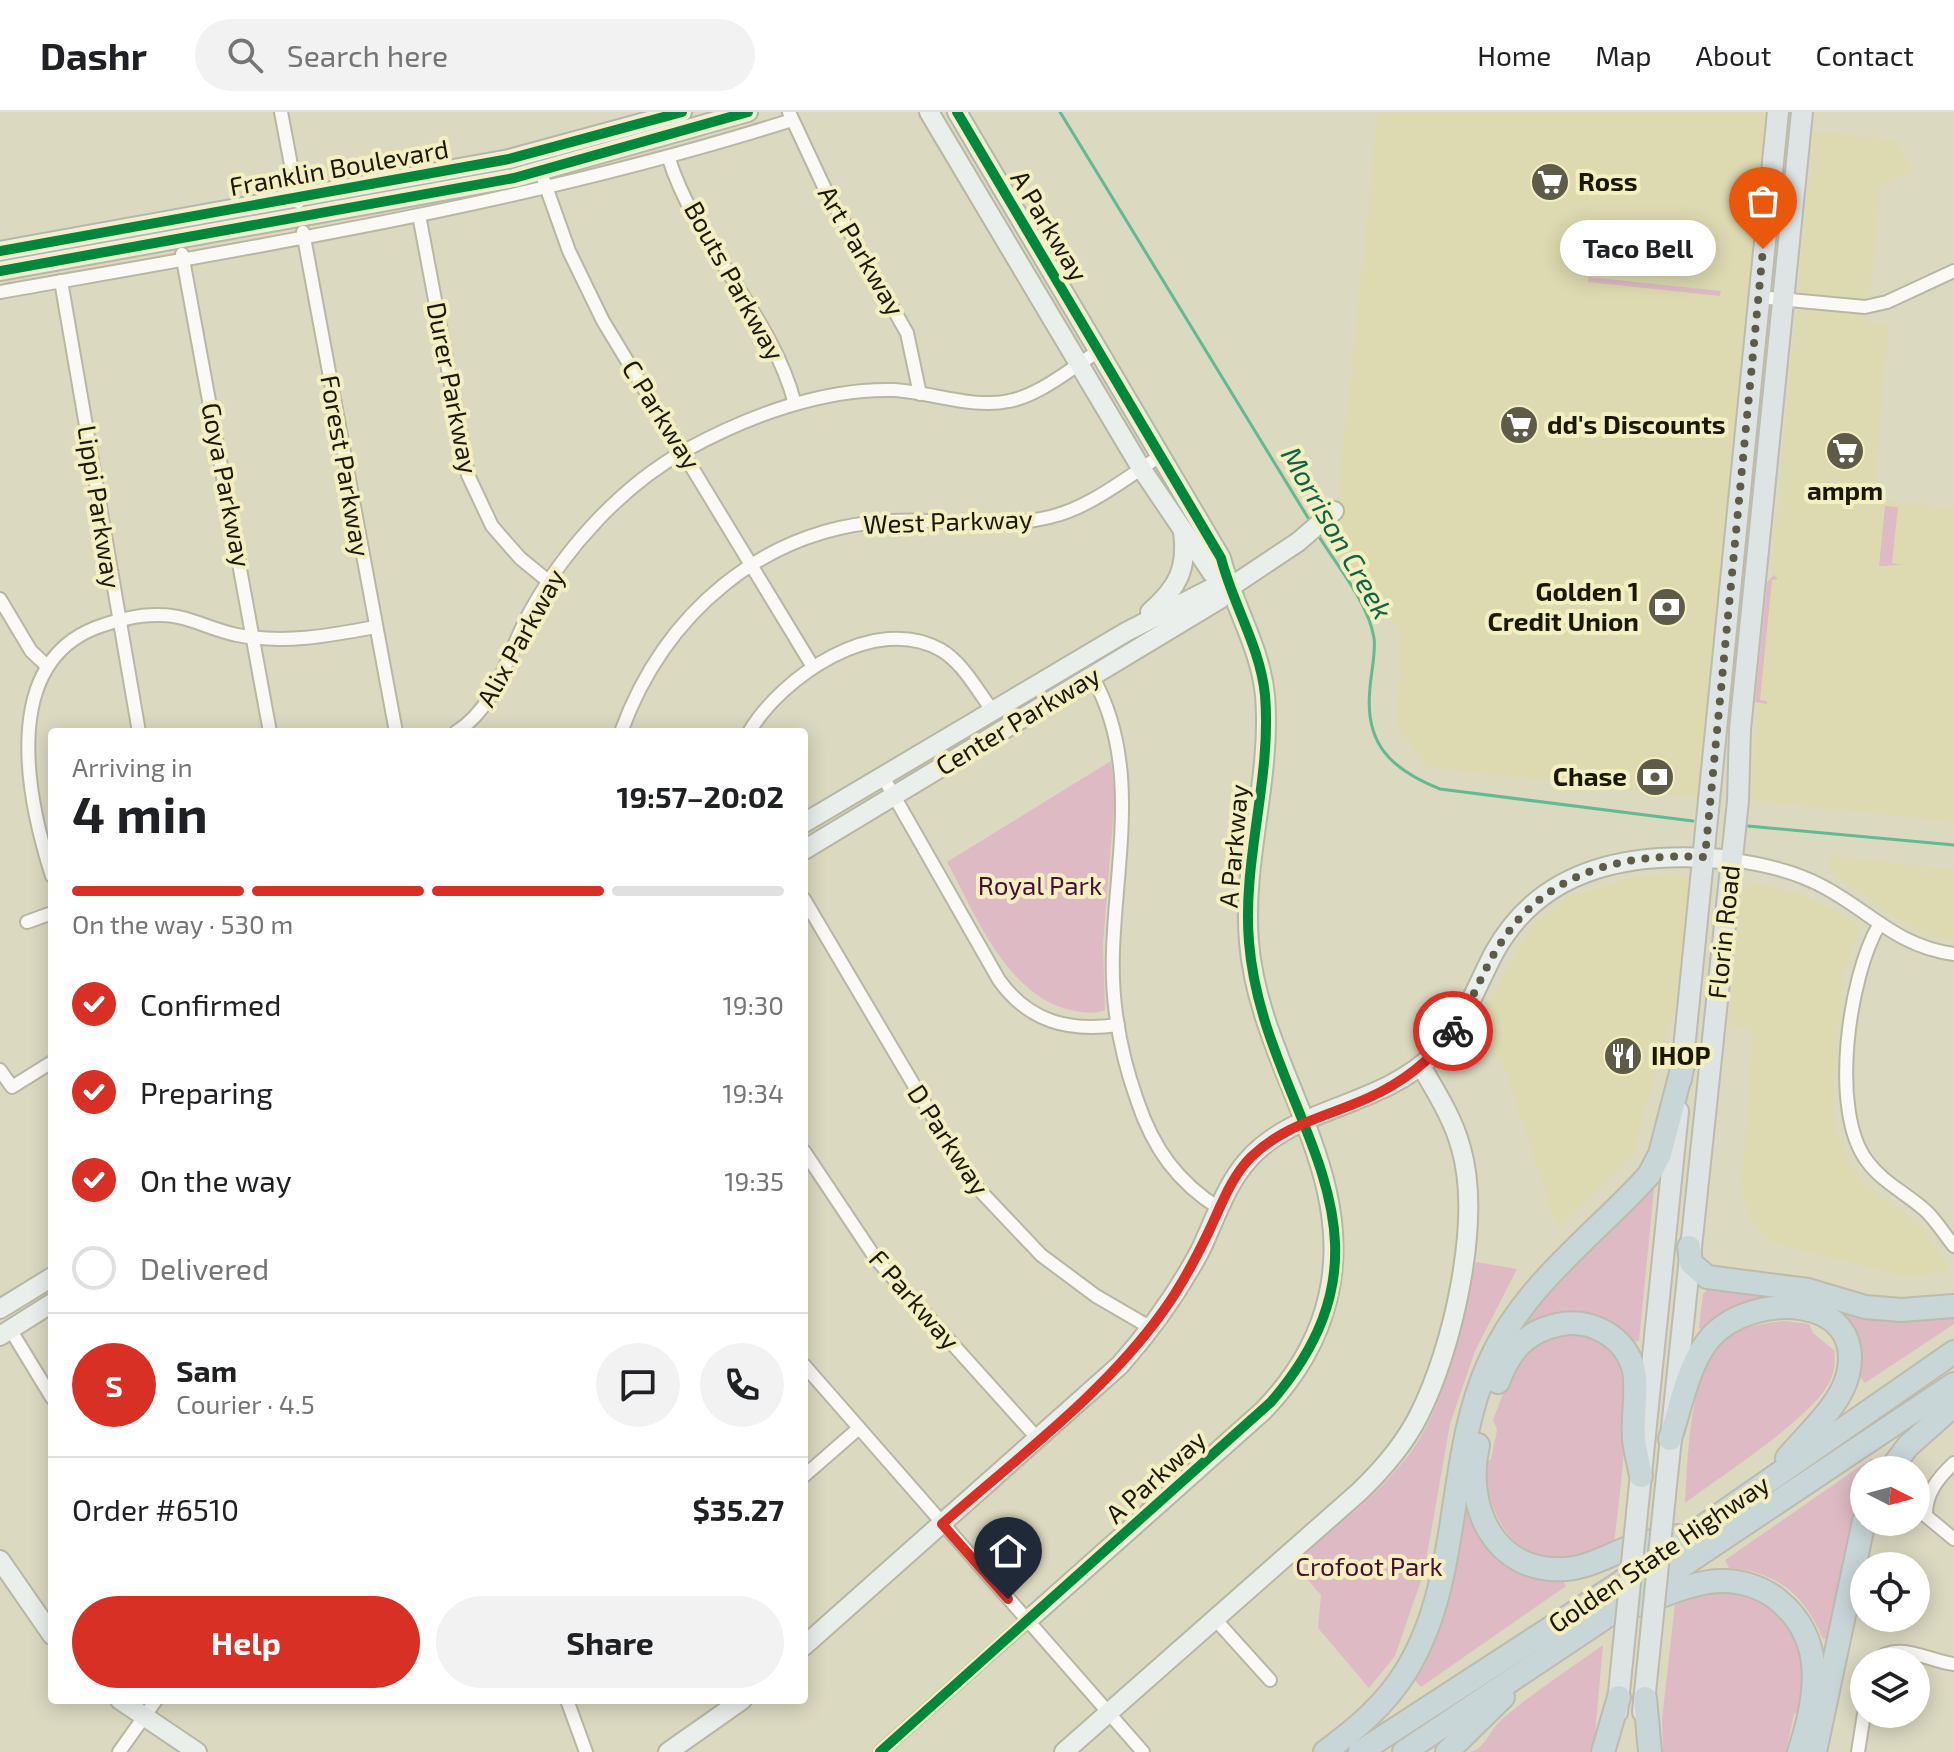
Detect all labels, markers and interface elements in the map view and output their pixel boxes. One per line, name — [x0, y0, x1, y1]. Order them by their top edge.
search box — [195, 19, 755, 91]
text: Dashr — [40, 32, 147, 78]
icon: search — [223, 33, 267, 77]
text: Search here — [287, 37, 448, 73]
text: Home — [1477, 38, 1551, 72]
text: Map — [1595, 38, 1652, 72]
text: About — [1696, 38, 1771, 72]
text: Contact — [1815, 38, 1914, 72]
street label: Franklin Boulevard — [227, 132, 451, 201]
supermarket icon: Ross — [1529, 161, 1571, 203]
street label: A Parkway — [1005, 164, 1096, 287]
place label: Ross — [1578, 165, 1638, 196]
pin — [1729, 167, 1797, 249]
icon: bag — [1741, 179, 1785, 223]
street label: Art Parkway — [813, 180, 912, 321]
street label: Bouts Parkway — [679, 195, 792, 365]
callout: Taco Bell — [1559, 221, 1715, 277]
text: Taco Bell — [1583, 232, 1693, 263]
street label: Durer Parkway — [422, 299, 485, 476]
street label: C Parkway — [616, 354, 708, 475]
street label: Forest Parkway — [315, 373, 378, 559]
street label: Goya Parkway — [196, 400, 259, 570]
supermarket icon: dd's Discounts — [1498, 404, 1540, 446]
place label: dd's Discounts — [1547, 408, 1726, 439]
street label: Lippi Parkway — [72, 423, 129, 591]
supermarket icon: ampm — [1824, 430, 1866, 472]
water label: Morrison Creek — [1275, 440, 1401, 625]
place label: ampm — [1807, 474, 1883, 505]
street label: West Parkway — [863, 502, 1033, 539]
street label: Alix Parkway — [469, 563, 570, 711]
place label: Golden 1 Credit Union — [1488, 575, 1639, 636]
bank icon: Golden 1 Credit Union — [1646, 586, 1688, 628]
street label: Center Parkway — [930, 658, 1105, 781]
text: Arriving in — [72, 751, 193, 782]
bank icon: Chase — [1634, 756, 1676, 798]
place label: Chase — [1553, 760, 1627, 791]
text: 19:57–20:02 — [617, 778, 784, 814]
text: 4 min — [72, 781, 208, 843]
street label: A Parkway — [1212, 783, 1253, 909]
street label: Florin Road — [1700, 864, 1745, 1000]
park label: Royal Park — [978, 869, 1102, 900]
text: On the way · 530 m — [72, 908, 293, 939]
icon: check — [72, 982, 116, 1026]
text: Confirmed — [140, 986, 281, 1022]
text: 19:30 — [723, 989, 784, 1020]
courier — [1413, 991, 1493, 1071]
icon: bike — [1431, 1009, 1475, 1053]
restaurant icon: IHOP — [1602, 1035, 1644, 1077]
place label: IHOP — [1651, 1039, 1711, 1070]
icon: check — [72, 1070, 116, 1114]
text: Preparing — [140, 1074, 273, 1110]
text: 19:34 — [722, 1077, 784, 1108]
street label: D Parkway — [902, 1078, 997, 1201]
icon: check — [72, 1158, 116, 1202]
text: On the way — [140, 1162, 292, 1198]
text: 19:35 — [724, 1165, 784, 1196]
street label: F Parkway — [863, 1243, 967, 1355]
text: Delivered — [140, 1250, 269, 1286]
button: chat — [596, 1343, 680, 1427]
button: phone — [700, 1343, 784, 1427]
text: Sam — [176, 1352, 237, 1388]
text: S — [105, 1367, 123, 1403]
text: Courier · 4.5 — [176, 1388, 315, 1419]
street label: A Parkway — [1099, 1423, 1212, 1529]
north arrow — [1850, 1456, 1930, 1536]
map controls — [1850, 1456, 1930, 1728]
street label: Golden State Highway — [1542, 1467, 1775, 1638]
text: Order #6510 — [72, 1491, 239, 1527]
text: $35.27 — [692, 1491, 784, 1527]
pin — [974, 1517, 1042, 1599]
icon: home — [986, 1529, 1030, 1573]
park label: Crofoot Park — [1295, 1550, 1443, 1581]
button: locate — [1850, 1552, 1930, 1632]
button: Help — [72, 1596, 420, 1688]
button: Share — [436, 1596, 784, 1688]
button: layers — [1850, 1648, 1930, 1728]

